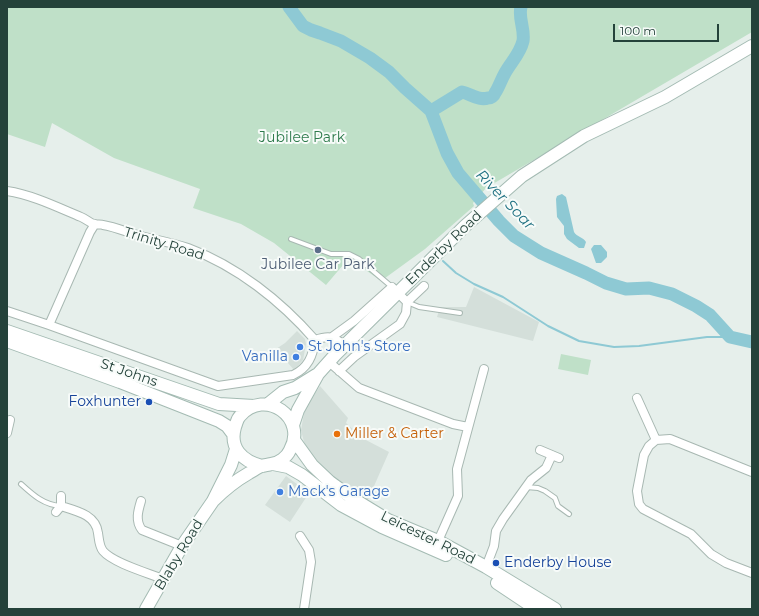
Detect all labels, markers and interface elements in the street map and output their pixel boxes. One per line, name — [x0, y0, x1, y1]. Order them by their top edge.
scale bar — [615, 16, 721, 42]
text: 100 m — [620, 23, 656, 38]
park label: Jubilee Park — [259, 130, 345, 146]
water label: River Soar — [472, 166, 538, 234]
street label: Enderby Road — [402, 207, 486, 289]
street label: Trinity Road — [122, 224, 206, 264]
marker: Jubilee Car Park — [313, 245, 323, 255]
place label: Jubilee Car Park — [261, 257, 375, 273]
place label: St John's Store — [308, 339, 411, 355]
marker: St John's Store — [295, 342, 305, 352]
place label: Vanilla — [242, 349, 288, 365]
marker: Vanilla — [291, 352, 301, 362]
street label: St Johns — [98, 355, 160, 391]
place label: Foxhunter — [69, 394, 141, 410]
marker: Foxhunter — [144, 397, 154, 407]
place label: Miller & Carter — [345, 426, 444, 442]
marker: Miller & Carter — [332, 429, 342, 439]
place label: Mack's Garage — [288, 484, 390, 500]
marker: Mack's Garage — [275, 487, 285, 497]
street label: Leicester Road — [378, 508, 478, 568]
street label: Blaby Road — [151, 517, 207, 593]
place label: Enderby House — [504, 555, 612, 571]
marker: Enderby House — [491, 558, 501, 568]

